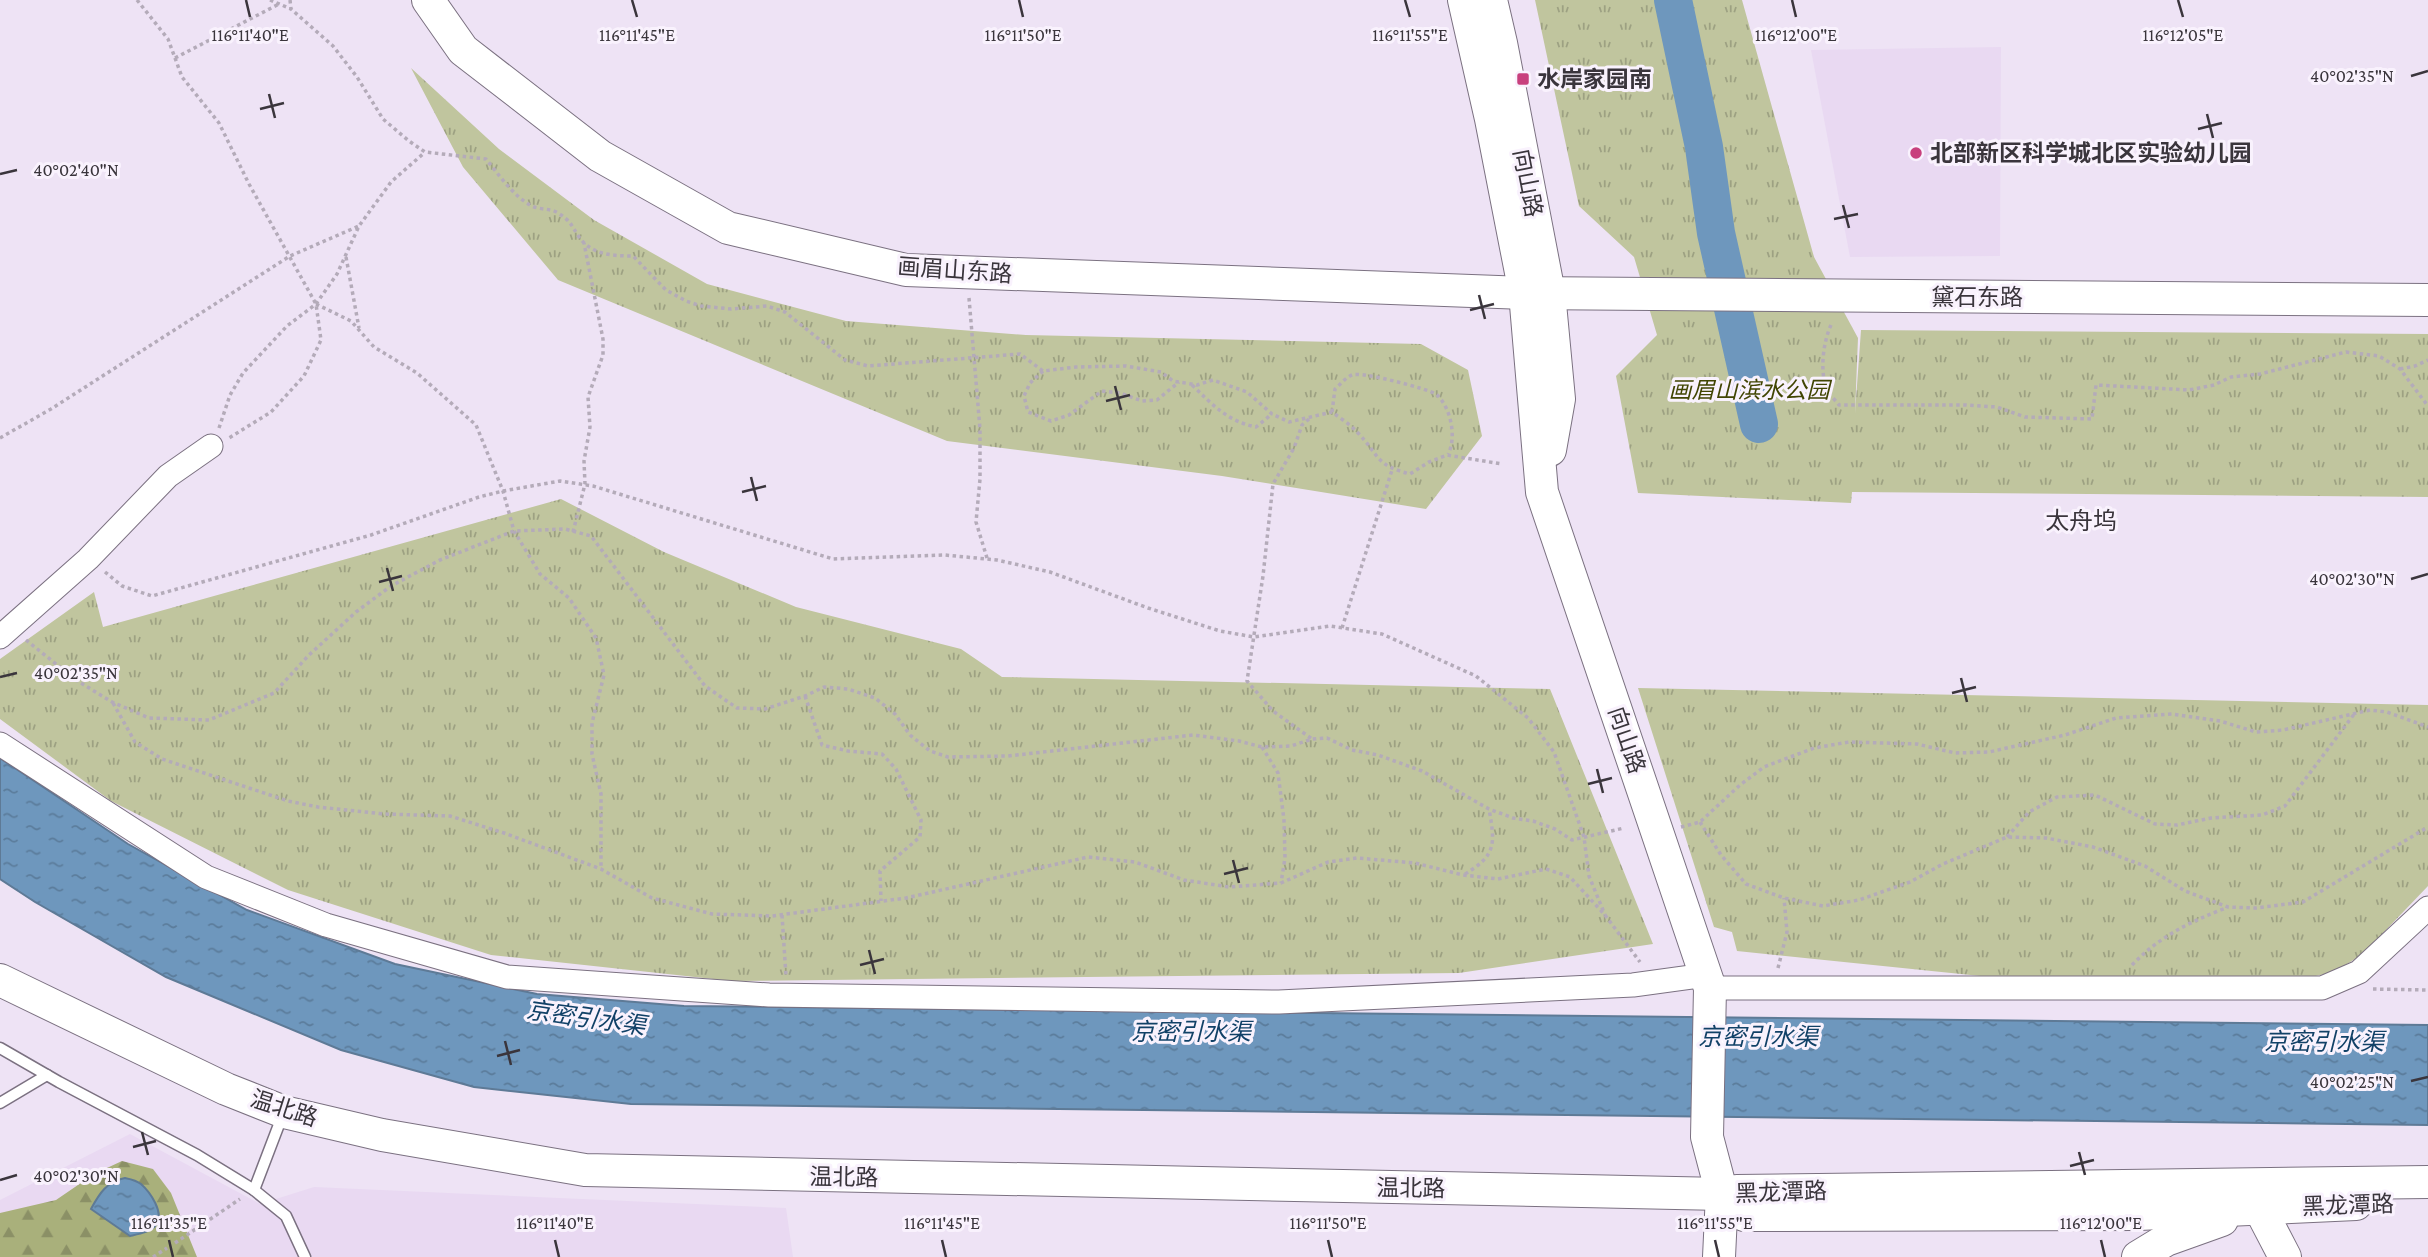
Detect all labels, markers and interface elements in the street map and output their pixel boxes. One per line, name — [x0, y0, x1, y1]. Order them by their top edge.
text: 116°11'40"E — [211, 25, 289, 45]
text: 116°11'45"E — [599, 25, 675, 45]
text: 116°11'50"E — [984, 25, 1062, 45]
text: 116°11'55"E — [1372, 25, 1448, 45]
text: 116°12'00"E — [1755, 25, 1837, 45]
text: 116°12'05"E — [2143, 25, 2224, 45]
place label: 水岸家园南 — [1537, 66, 1652, 92]
text: 40°02'35"N — [2310, 66, 2394, 86]
marker: 水岸家园南 — [1515, 71, 1531, 87]
place label: 北部新区科学城北区实验幼儿园 — [1930, 140, 2252, 166]
marker: 北部新区科学城北区实验幼儿园 — [1908, 145, 1924, 161]
street label: 向山路 — [1509, 147, 1547, 219]
text: 40°02'40"N — [33, 160, 119, 180]
street label: 画眉山东路 — [897, 253, 1013, 287]
street label: 黛石东路 — [1931, 284, 2023, 310]
park label: 画眉山滨水公园 — [1669, 377, 1833, 403]
district label: 太舟坞 — [2045, 507, 2117, 534]
text: 40°02'30"N — [2309, 569, 2395, 589]
text: 40°02'35"N — [34, 663, 118, 683]
street label: 向山路 — [1603, 703, 1651, 777]
water label: 京密引水渠 — [525, 996, 650, 1040]
water label: 京密引水渠 — [1131, 1018, 1254, 1045]
water label: 京密引水渠 — [1698, 1023, 1821, 1050]
water label: 京密引水渠 — [2264, 1028, 2387, 1055]
text: 40°02'25"N — [2310, 1072, 2394, 1092]
street label: 温北路 — [247, 1085, 321, 1131]
street label: 温北路 — [809, 1163, 879, 1191]
text: 40°02'30"N — [33, 1166, 119, 1186]
street label: 温北路 — [1376, 1174, 1446, 1202]
street label: 黑龙潭路 — [1735, 1177, 1827, 1207]
street label: 黑龙潭路 — [2302, 1190, 2394, 1220]
text: 116°11'35"E — [131, 1213, 207, 1233]
text: 116°11'40"E — [516, 1213, 594, 1233]
text: 116°11'45"E — [904, 1213, 980, 1233]
text: 116°11'50"E — [1289, 1213, 1367, 1233]
text: 116°11'55"E — [1677, 1213, 1753, 1233]
text: 116°12'00"E — [2060, 1213, 2142, 1233]

